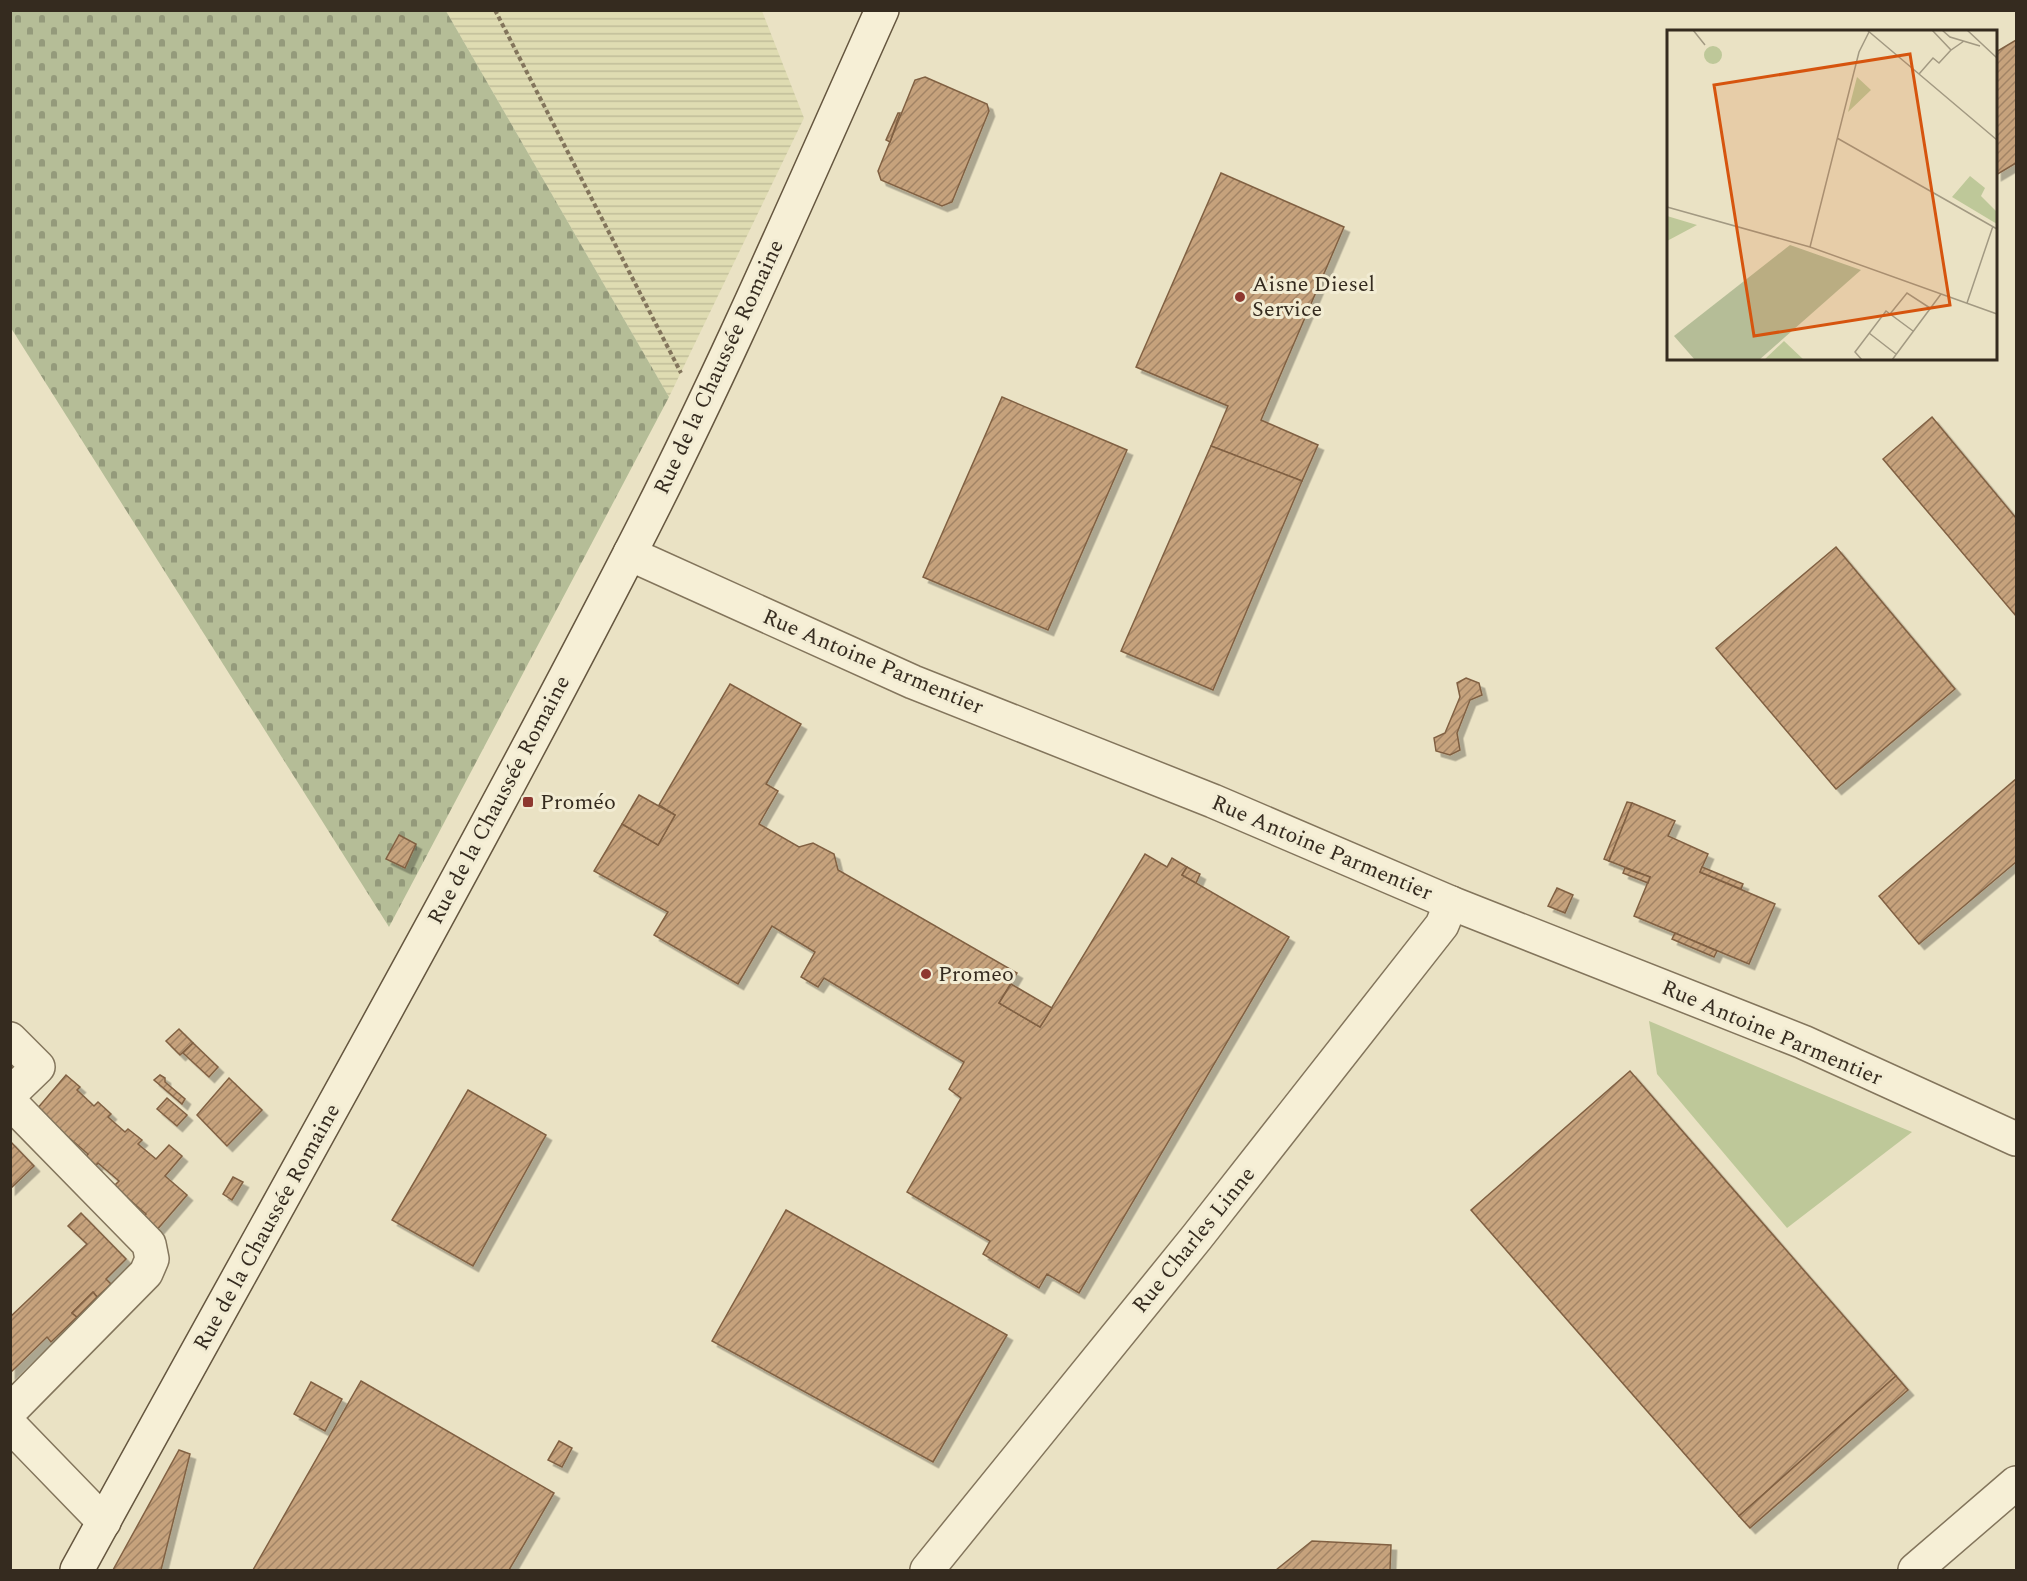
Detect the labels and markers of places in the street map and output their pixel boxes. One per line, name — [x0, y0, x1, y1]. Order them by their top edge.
place label: Aisne Diesel Service — [1252, 268, 1375, 326]
marker: Aisne Diesel Service — [1233, 290, 1247, 304]
place label: Proméo — [540, 786, 616, 819]
marker: Proméo — [521, 795, 535, 809]
place label: Promeo — [938, 958, 1014, 991]
marker: Promeo — [919, 967, 933, 981]

